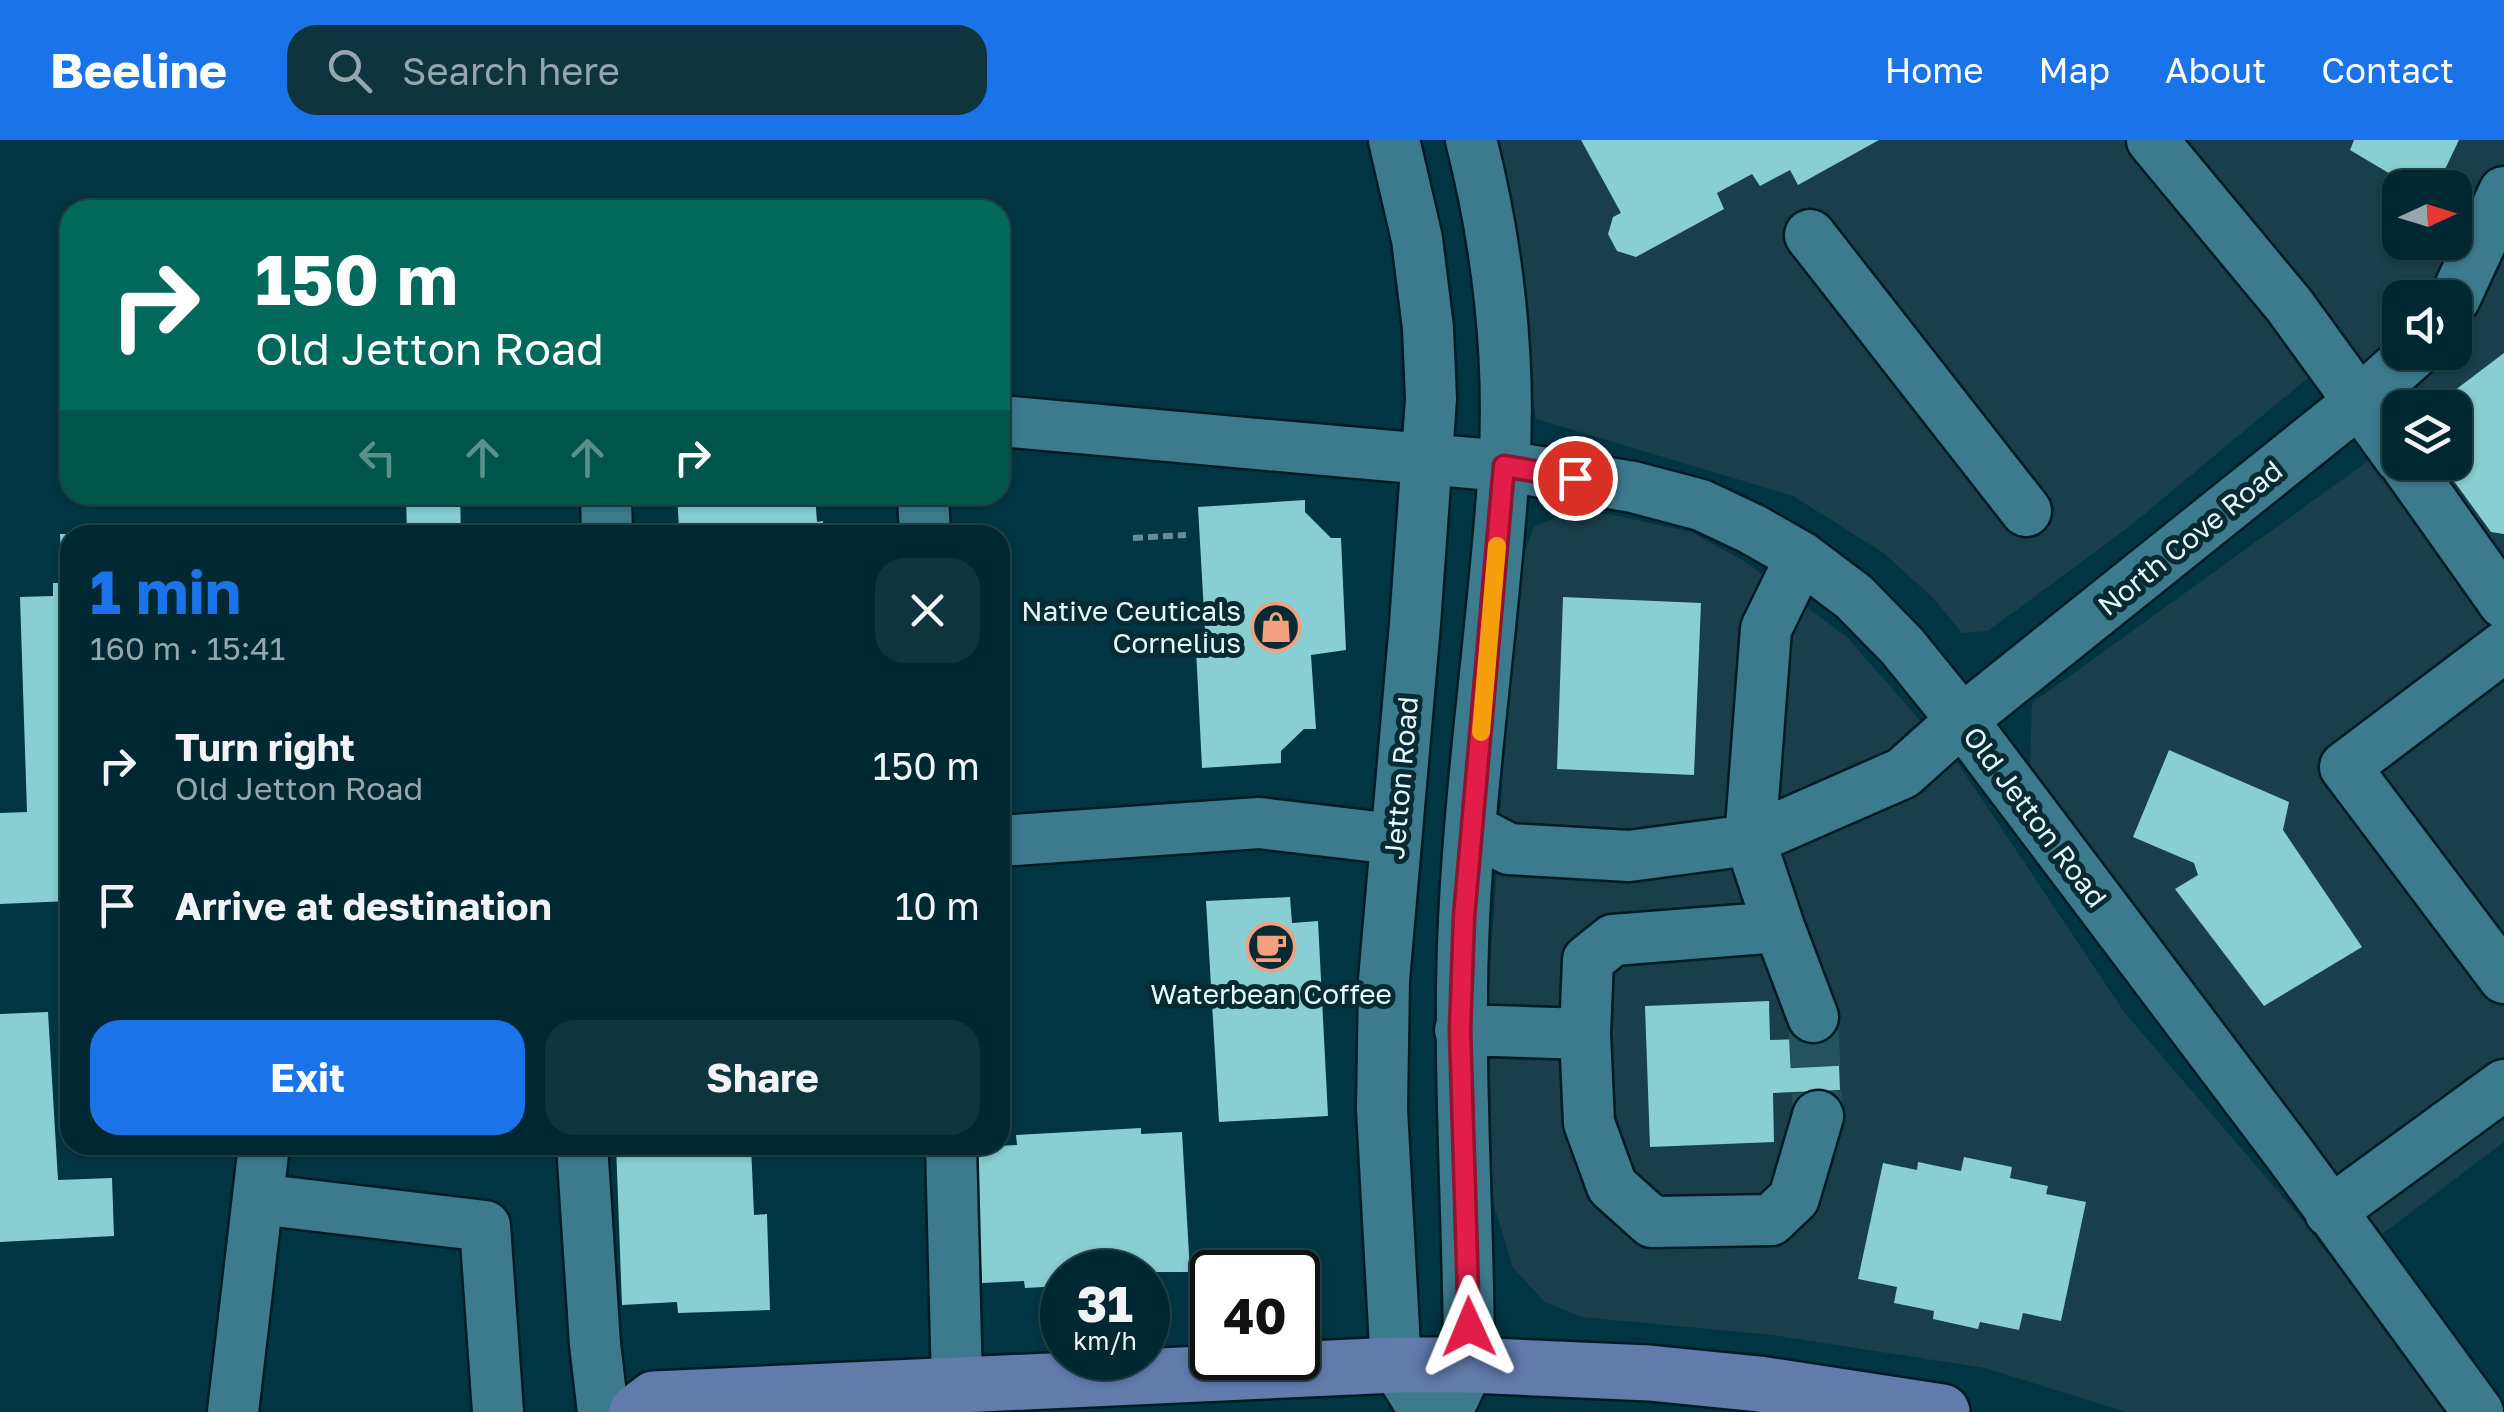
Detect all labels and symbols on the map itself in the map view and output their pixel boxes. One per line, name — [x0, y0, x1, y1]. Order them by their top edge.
north arrow — [2382, 170, 2472, 260]
pin — [1533, 436, 1618, 521]
street label: North Cove Road — [2091, 453, 2288, 622]
place label: Native Ceuticals Cornelius — [1021, 594, 1241, 659]
shop icon: Native Ceuticals Cornelius — [1250, 601, 1302, 653]
street label: Jetton Road — [1377, 695, 1424, 861]
street label: Old Jetton Road — [1957, 720, 2114, 913]
cafe icon: Waterbean Coffee — [1245, 921, 1297, 973]
place label: Waterbean Coffee — [1150, 977, 1392, 1010]
speed limit sign: 40 — [1190, 1250, 1320, 1380]
position arrow — [1417, 1275, 1521, 1379]

